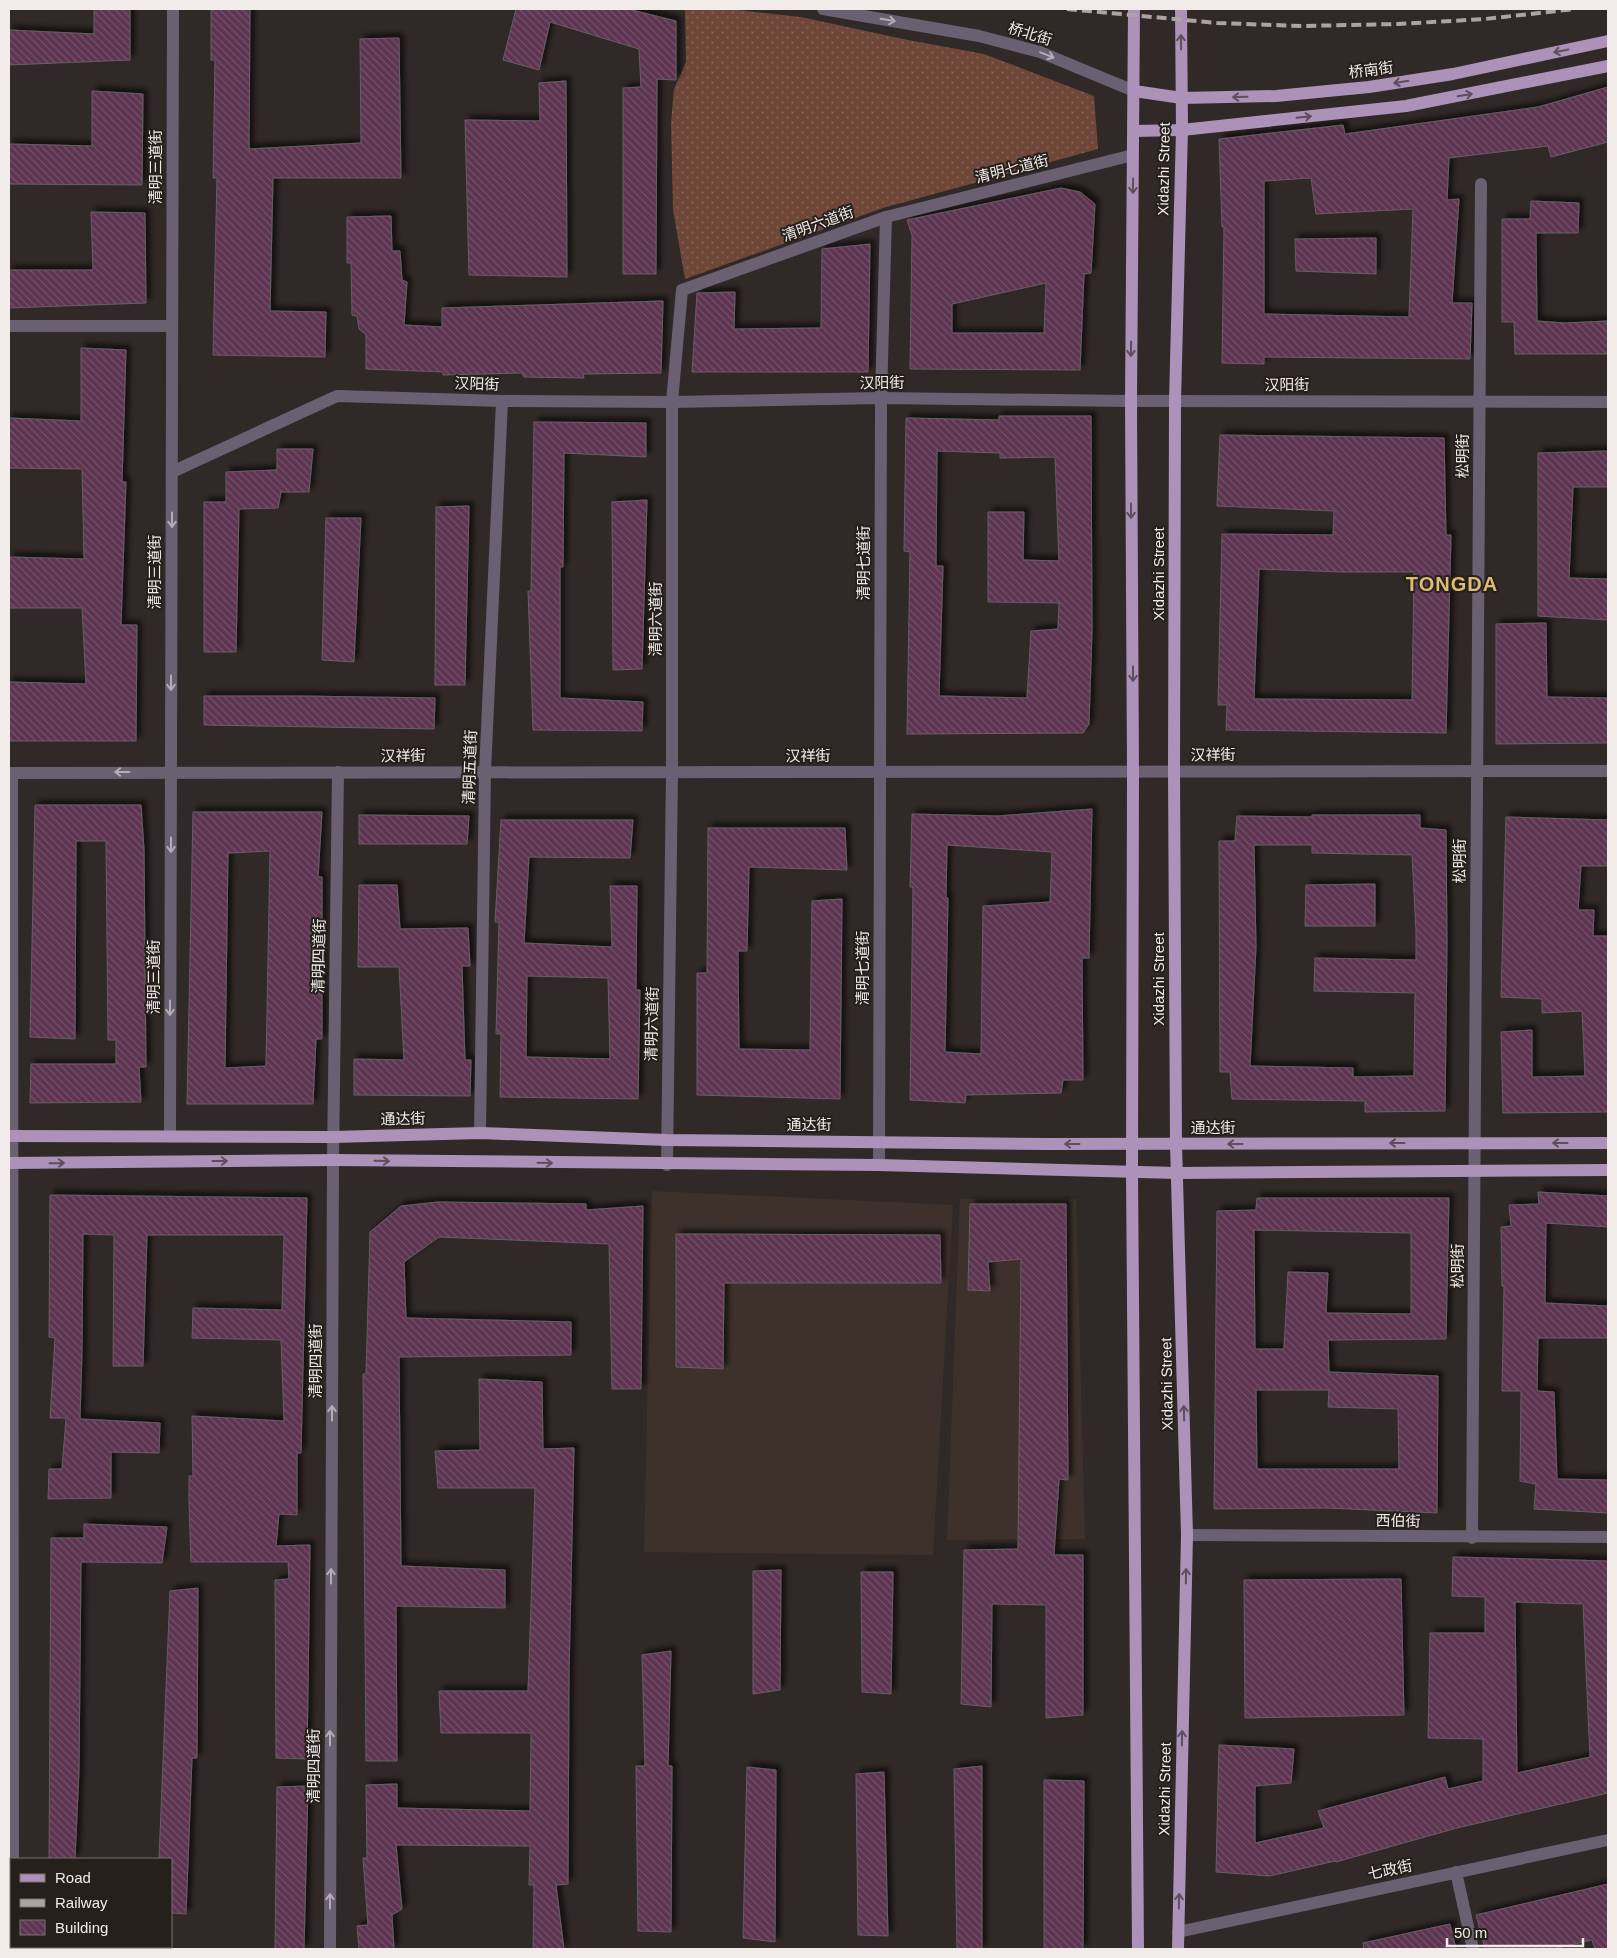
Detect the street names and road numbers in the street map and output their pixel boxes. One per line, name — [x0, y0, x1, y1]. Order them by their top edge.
street label: 桥北街 — [1006, 19, 1054, 48]
street label: 桥南街 — [1348, 58, 1394, 81]
street label: Xidazhi Street — [1154, 121, 1173, 216]
street label: 清明三道街 — [147, 129, 164, 205]
street label: 清明七道街 — [973, 151, 1050, 186]
street label: 清明六道街 — [780, 203, 856, 244]
street label: 汉阳街 — [454, 374, 500, 393]
street label: 汉阳街 — [859, 374, 905, 391]
street label: 汉阳街 — [1264, 376, 1310, 393]
street label: 松明街 — [1454, 433, 1471, 479]
street label: 清明七道街 — [855, 525, 872, 601]
street label: Xidazhi Street — [1150, 526, 1167, 621]
street label: 清明三道街 — [146, 534, 163, 610]
street label: 清明六道街 — [647, 581, 664, 657]
street label: 清明五道街 — [460, 729, 479, 805]
street label: 汉祥街 — [1190, 746, 1236, 763]
street label: 汉祥街 — [380, 747, 426, 764]
street label: 汉祥街 — [785, 747, 831, 764]
street label: 松明街 — [1451, 838, 1468, 884]
street label: 清明四道街 — [309, 918, 328, 994]
street label: 清明七道街 — [854, 930, 871, 1006]
street label: Xidazhi Street — [1150, 931, 1167, 1026]
street label: 清明三道街 — [145, 939, 162, 1015]
street label: 清明六道街 — [642, 986, 661, 1062]
street label: 通达街 — [380, 1110, 426, 1127]
street label: 通达街 — [786, 1116, 832, 1133]
street label: 通达街 — [1190, 1119, 1236, 1136]
street label: 松明街 — [1449, 1243, 1466, 1289]
street label: 清明四道街 — [307, 1323, 324, 1399]
street label: Xidazhi Street — [1157, 1336, 1176, 1431]
street label: 西伯街 — [1375, 1512, 1421, 1529]
street label: 清明四道街 — [305, 1728, 322, 1804]
street label: Xidazhi Street — [1155, 1741, 1174, 1836]
street label: 七政街 — [1366, 1857, 1414, 1883]

